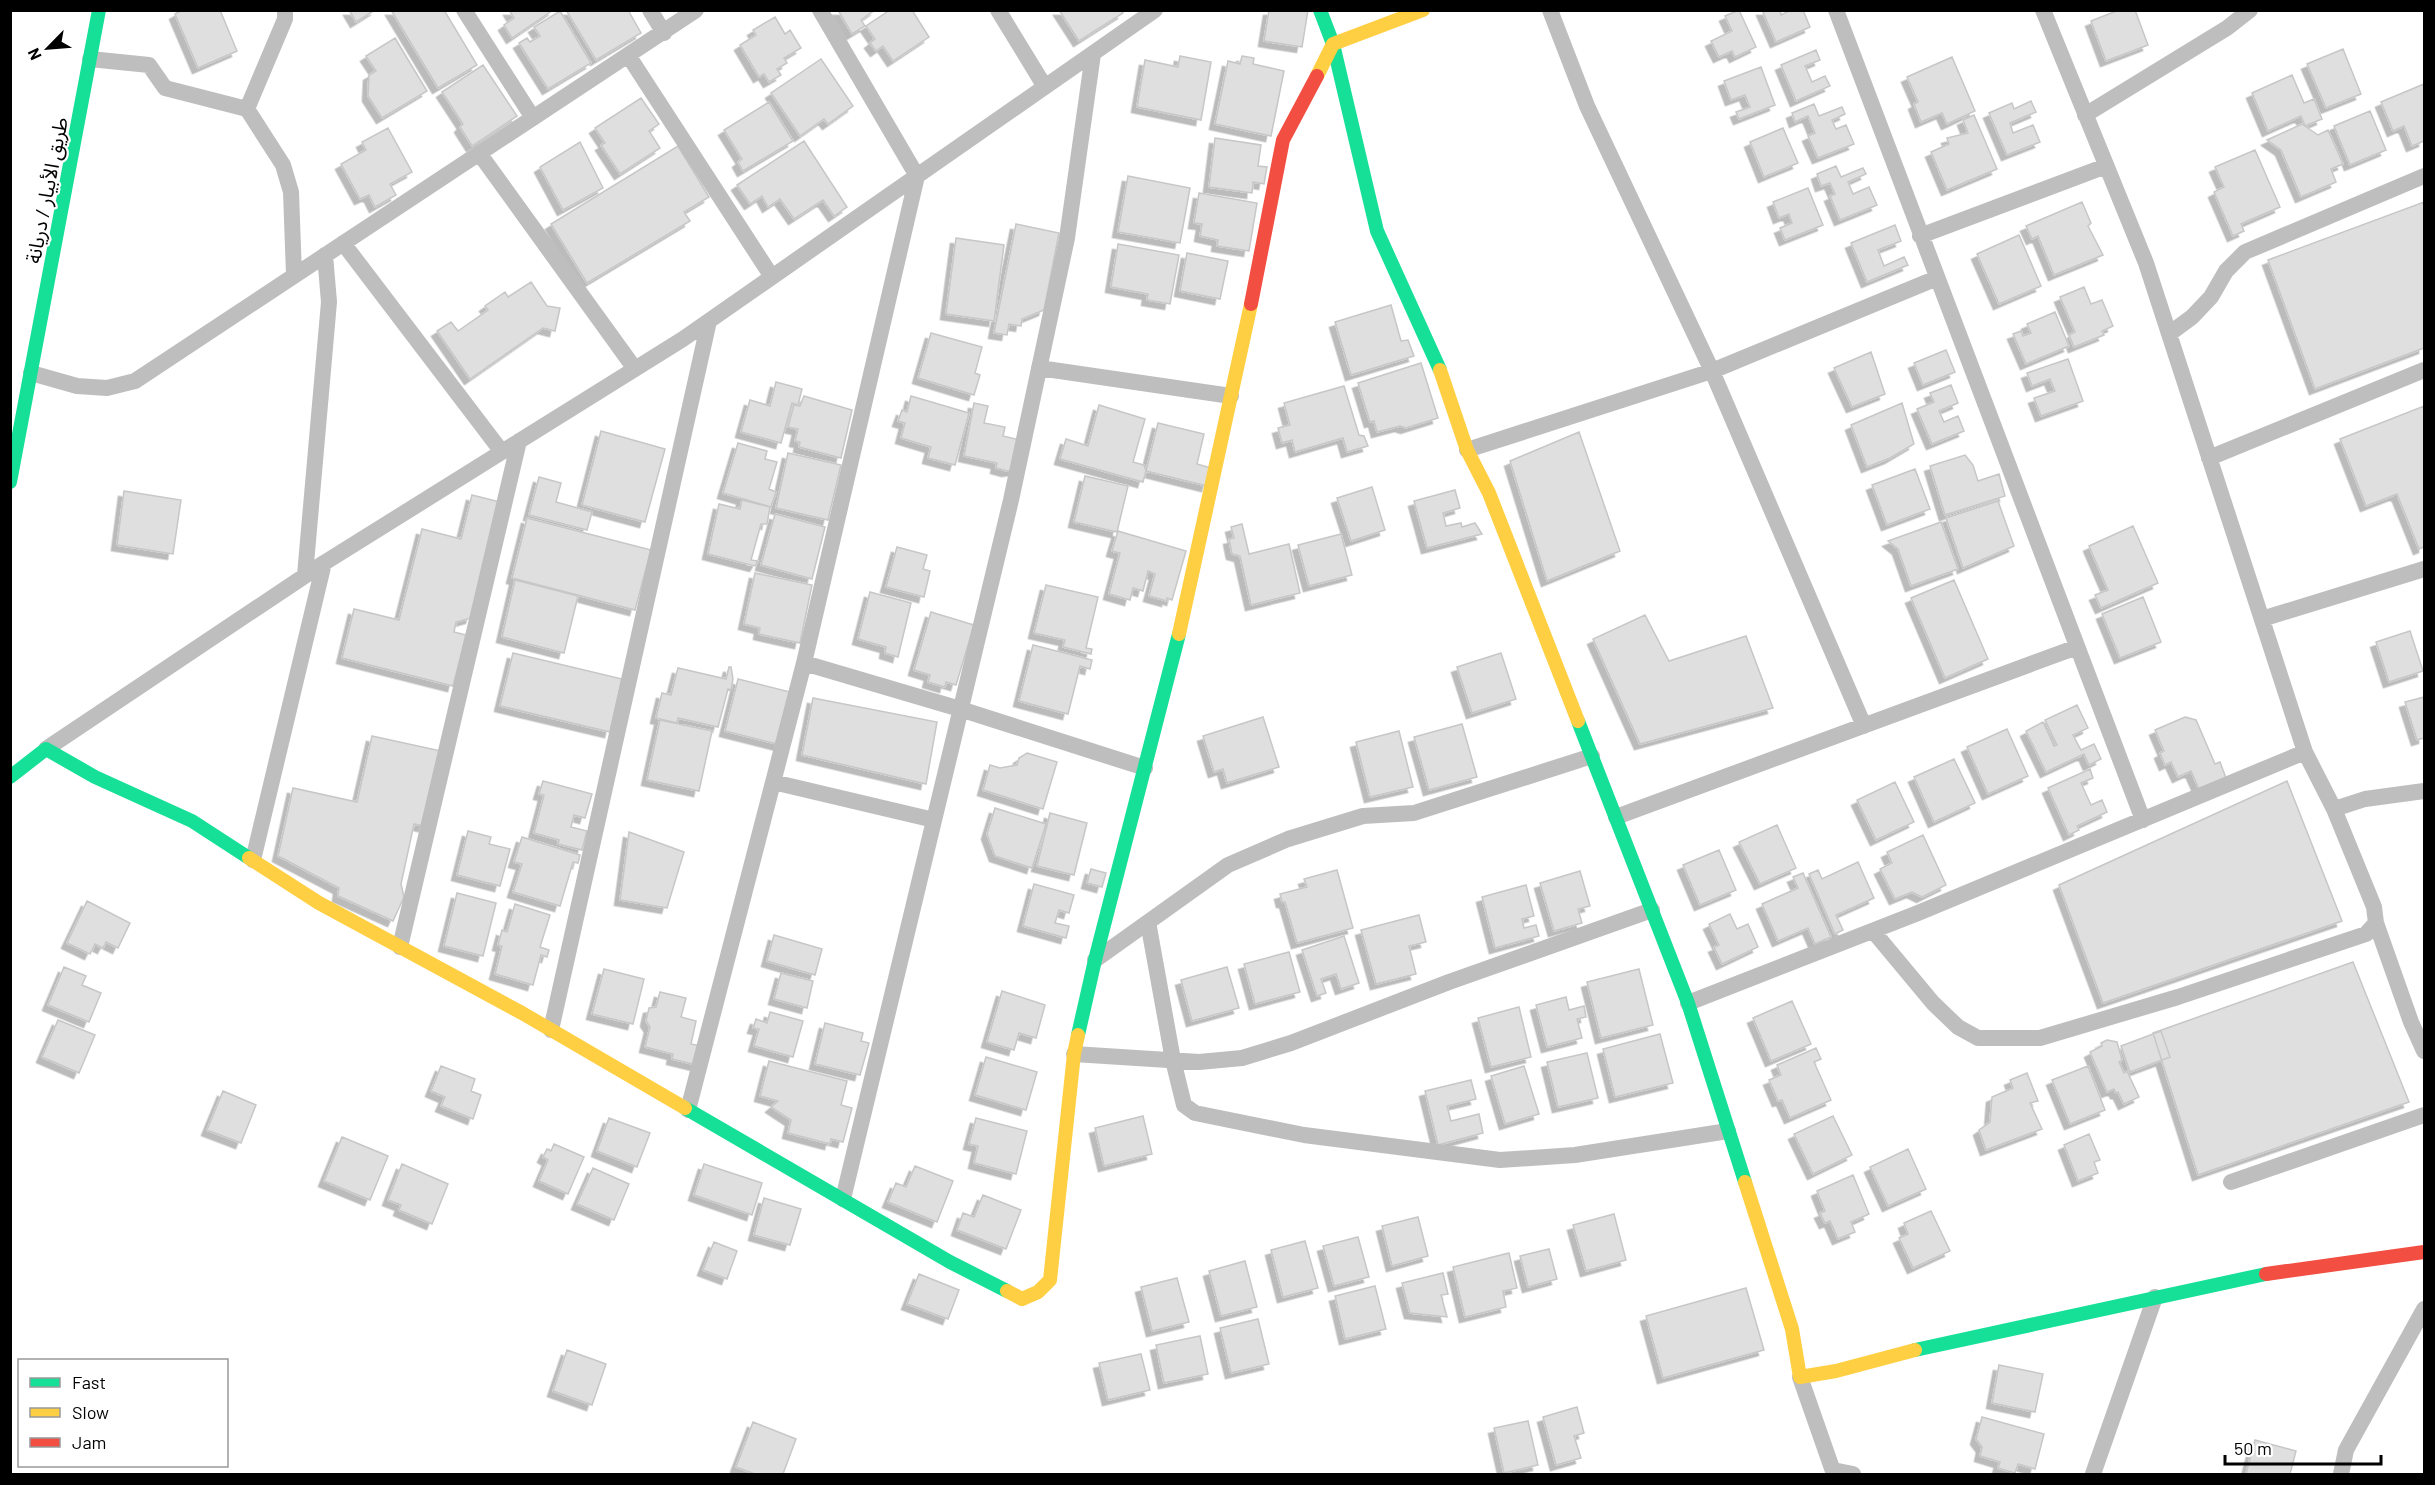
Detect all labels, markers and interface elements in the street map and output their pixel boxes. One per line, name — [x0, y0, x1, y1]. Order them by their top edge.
north arrow — [18, 18, 78, 78]
text: N — [23, 46, 45, 63]
street label: طريق الأبيار / دريانة — [20, 115, 74, 266]
legend — [18, 1359, 228, 1467]
text: Fast — [72, 1371, 106, 1393]
text: Slow — [72, 1401, 109, 1423]
scale bar — [2225, 1428, 2381, 1466]
text: Jam — [72, 1431, 106, 1453]
text: 50 m — [2234, 1437, 2272, 1459]

